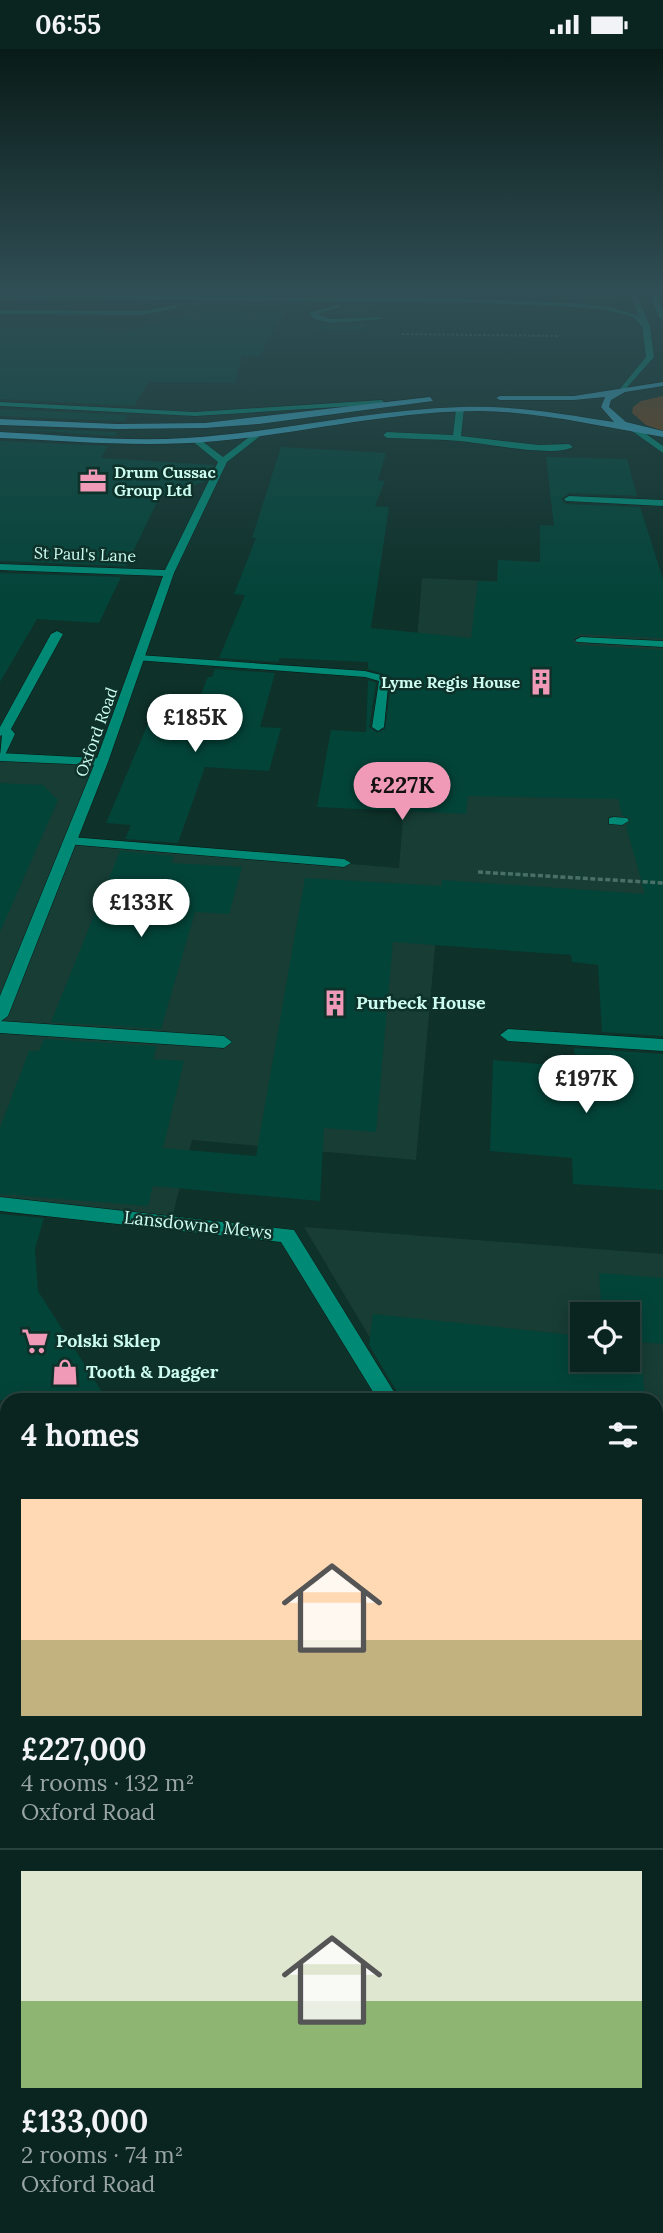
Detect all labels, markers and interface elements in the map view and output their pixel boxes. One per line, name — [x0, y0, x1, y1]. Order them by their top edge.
text: 06:55 — [35, 8, 101, 41]
place label: Drum Cussac Group Ltd — [114, 462, 216, 500]
office icon: Drum Cussac Group Ltd — [78, 466, 108, 496]
street label: St Paul's Lane — [34, 542, 137, 566]
building icon: Lyme Regis House — [526, 667, 556, 697]
place label: Lyme Regis House — [381, 672, 520, 692]
street label: Oxford Road — [71, 684, 122, 779]
pin: £185K — [146, 695, 244, 754]
text: £185K — [163, 702, 227, 731]
pin: £227K — [353, 763, 451, 822]
text: £227K — [370, 770, 434, 799]
pin: £133K — [92, 879, 190, 939]
text: £133K — [109, 887, 173, 916]
building icon: Purbeck House — [320, 988, 350, 1018]
place label: Purbeck House — [356, 991, 486, 1014]
pin: £197K — [537, 1055, 635, 1115]
text: £197K — [555, 1063, 617, 1092]
street label: Lansdowne Mews — [123, 1205, 273, 1244]
map controls — [570, 1302, 640, 1372]
button: locate — [570, 1302, 640, 1372]
supermarket icon: Polski Sklep — [20, 1326, 50, 1356]
place label: Polski Sklep — [56, 1329, 161, 1352]
shop icon: Tooth & Dagger — [50, 1357, 80, 1387]
place label: Tooth & Dagger — [86, 1360, 219, 1383]
text: 4 homes — [21, 1416, 139, 1454]
icon: filters — [604, 1416, 642, 1454]
icon: home — [269, 1545, 395, 1671]
text: £227,000 — [21, 1730, 147, 1768]
text: 4 rooms · 132 m² — [21, 1768, 194, 1797]
text: Oxford Road — [21, 1797, 155, 1826]
icon: home — [269, 1917, 395, 2043]
text: £133,000 — [21, 2102, 148, 2140]
text: 2 rooms · 74 m² — [21, 2140, 183, 2169]
text: Oxford Road — [21, 2169, 155, 2198]

